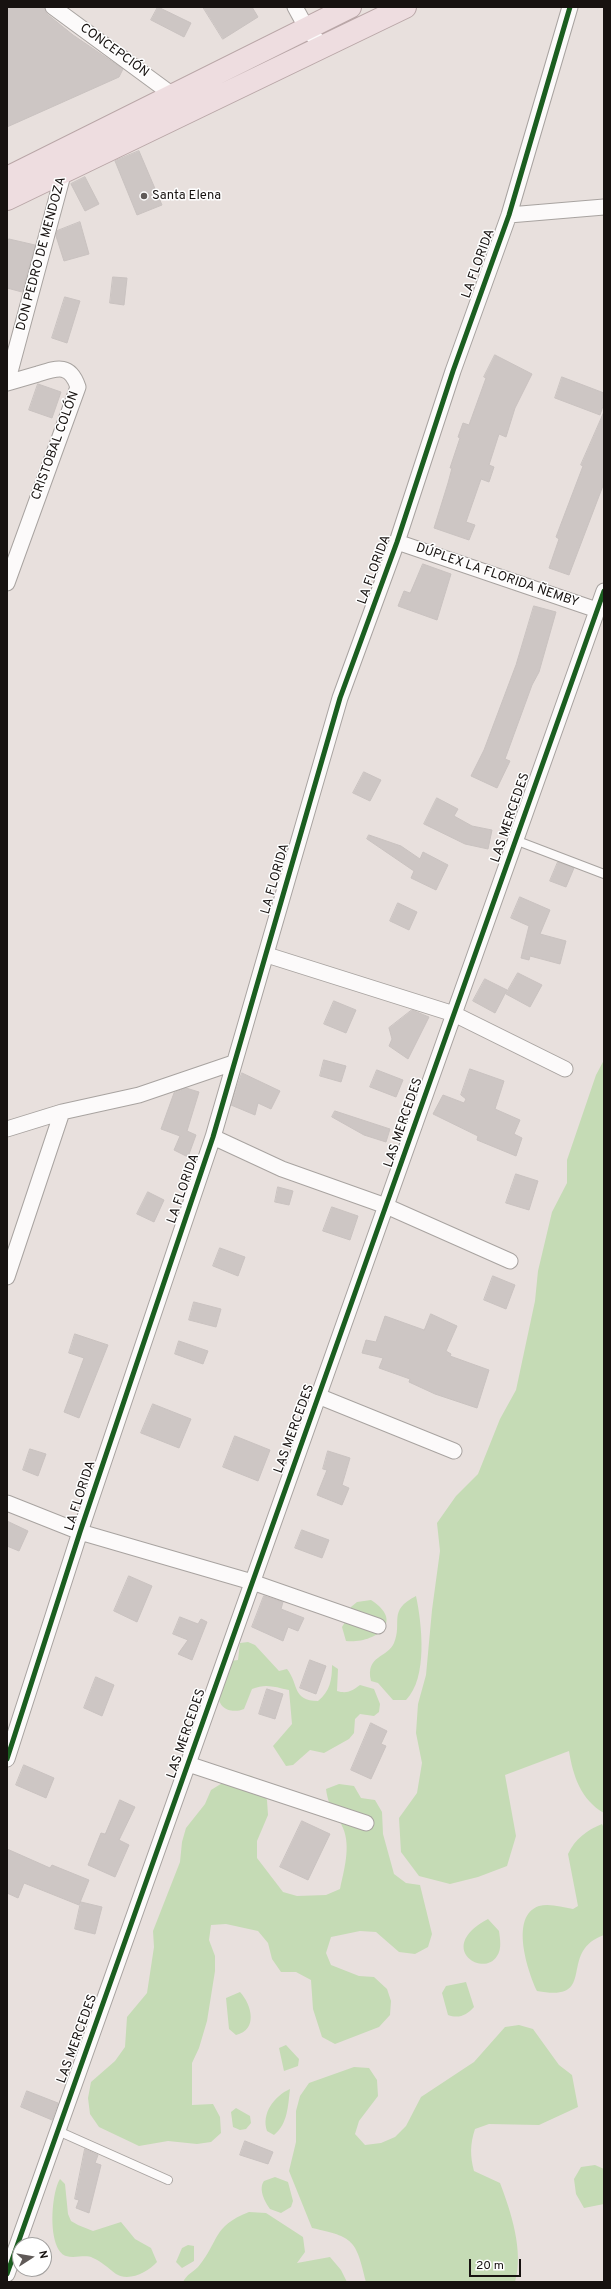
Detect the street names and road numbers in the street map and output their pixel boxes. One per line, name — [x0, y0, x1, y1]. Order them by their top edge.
street label: CONCEPCIÓN — [76, 21, 152, 81]
street label: DON PEDRO DE MENDOZA — [14, 175, 70, 333]
street label: LA FLORIDA — [459, 227, 499, 301]
street label: CRISTOBAL COLÓN — [29, 389, 83, 503]
street label: LA FLORIDA — [355, 533, 395, 607]
street label: DÚPLEX LA FLORIDA ÑEMBY — [414, 541, 580, 611]
street label: LAS MERCEDES — [488, 771, 534, 865]
street label: LA FLORIDA — [258, 842, 294, 916]
street label: LAS MERCEDES — [381, 1076, 427, 1170]
street label: LA FLORIDA — [165, 1152, 203, 1226]
street label: LAS MERCEDES — [272, 1382, 318, 1476]
street label: LA FLORIDA — [62, 1459, 100, 1533]
street label: LAS MERCEDES — [164, 1687, 210, 1781]
street label: LAS MERCEDES — [55, 1992, 101, 2086]

